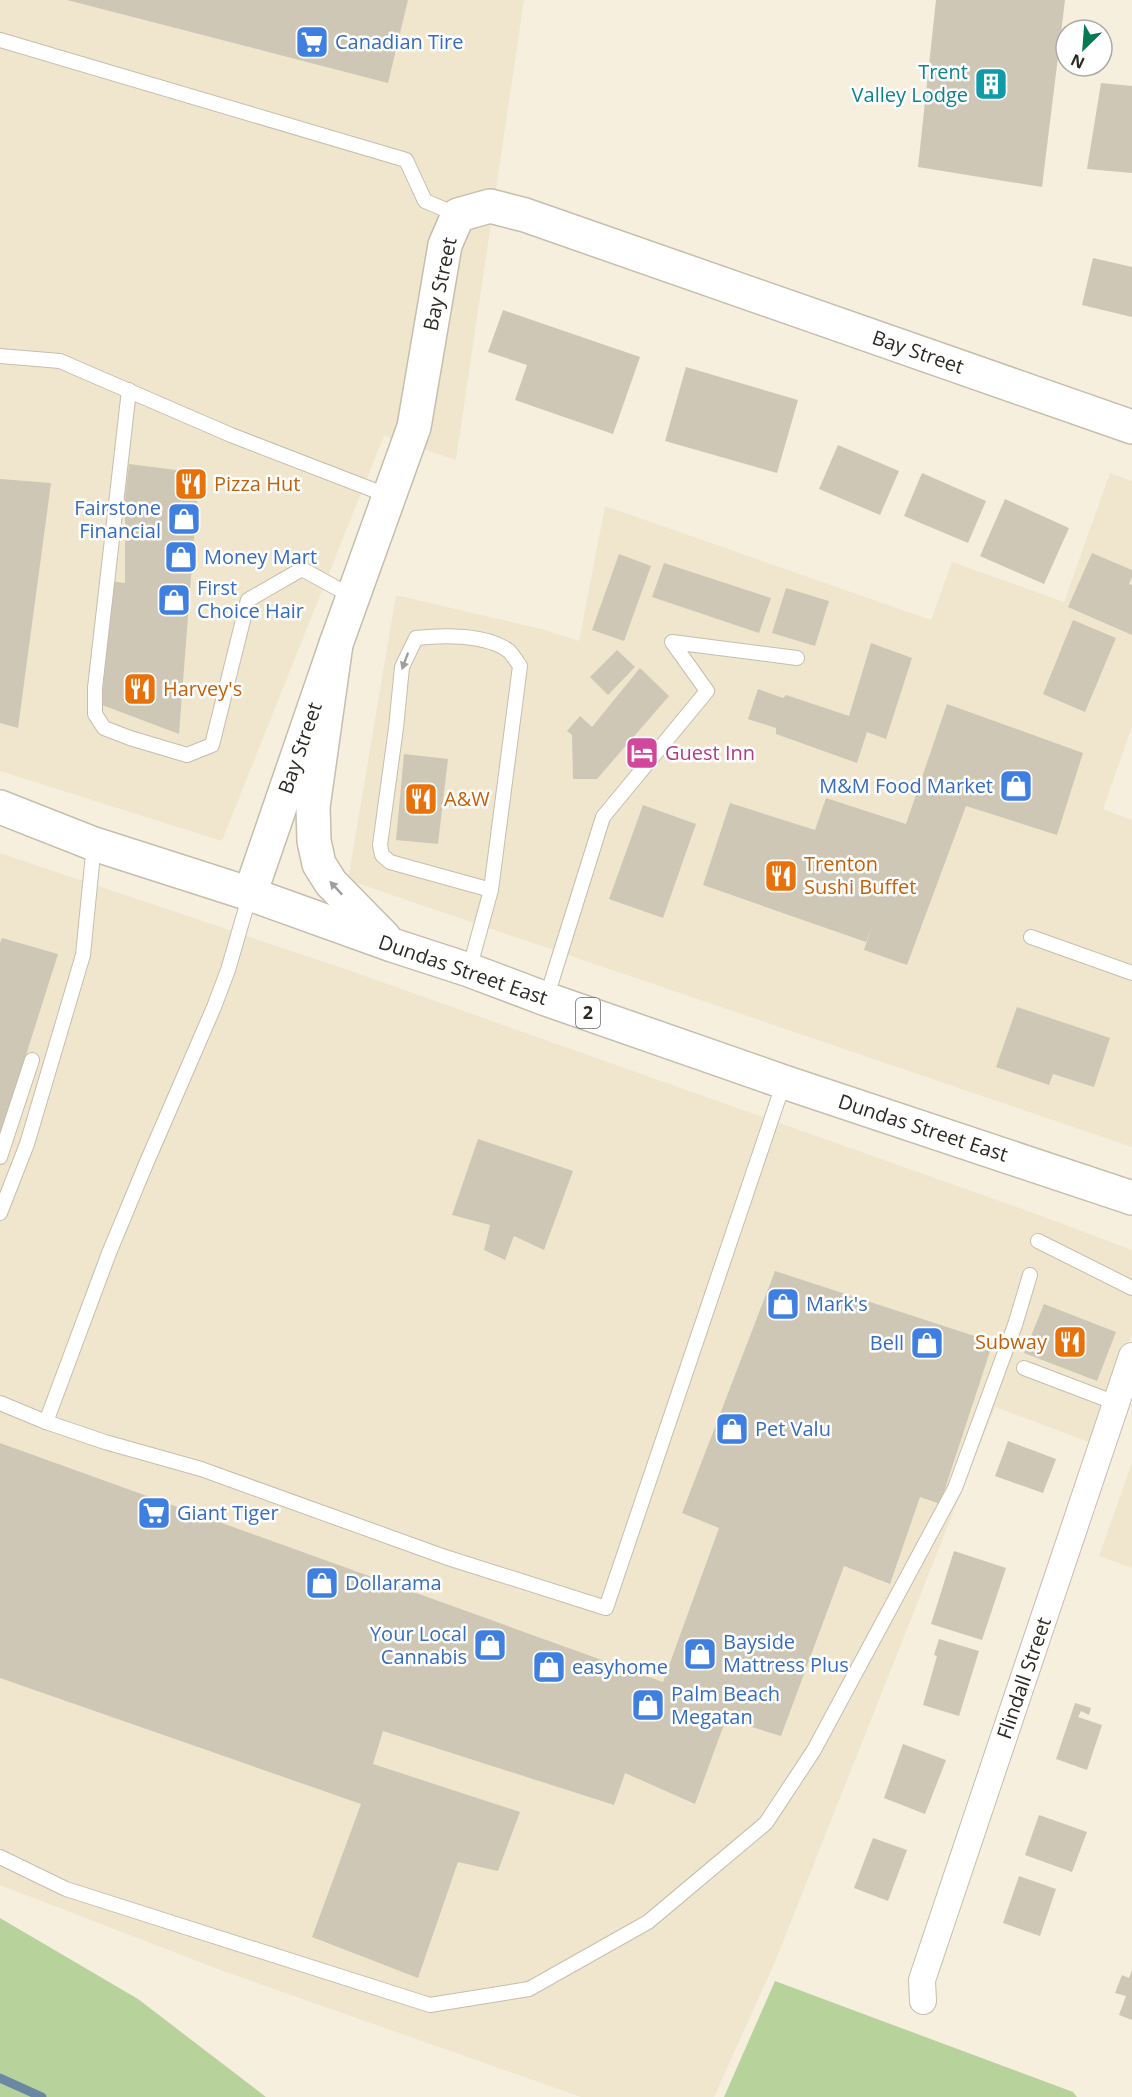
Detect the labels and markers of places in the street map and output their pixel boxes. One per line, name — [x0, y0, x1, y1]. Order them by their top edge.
supermarket icon: Canadian Tire — [294, 24, 330, 60]
place label: Canadian Tire — [335, 28, 463, 55]
place label: Trent Valley Lodge — [852, 58, 968, 108]
building icon: Trent Valley Lodge — [973, 66, 1009, 102]
restaurant icon: Pizza Hut — [173, 466, 209, 502]
place label: Pizza Hut — [214, 470, 300, 497]
place label: Fairstone Financial — [74, 494, 161, 544]
shop icon: Fairstone Financial — [166, 501, 202, 537]
shop icon: Money Mart — [163, 539, 199, 575]
place label: Money Mart — [204, 543, 317, 570]
place label: First Choice Hair — [197, 574, 304, 624]
shop icon: First Choice Hair — [156, 582, 192, 618]
restaurant icon: Harvey's — [122, 671, 158, 707]
place label: Harvey's — [163, 675, 242, 702]
hotel icon: Guest Inn — [624, 735, 660, 771]
place label: Guest Inn — [665, 739, 755, 766]
shop icon: M&M Food Market — [998, 768, 1034, 804]
place label: M&M Food Market — [819, 772, 993, 799]
restaurant icon: A&W — [403, 781, 439, 817]
place label: A&W — [444, 785, 490, 812]
place label: Trenton Sushi Buffet — [804, 850, 916, 900]
restaurant icon: Trenton Sushi Buffet — [763, 858, 799, 894]
shop icon: Mark's — [765, 1286, 801, 1322]
place label: Mark's — [806, 1290, 868, 1317]
restaurant icon: Subway — [1052, 1324, 1088, 1360]
shop icon: Bell — [909, 1325, 945, 1361]
place label: Subway — [975, 1328, 1048, 1355]
place label: Bell — [870, 1329, 904, 1356]
shop icon: Pet Valu — [714, 1411, 750, 1447]
place label: Pet Valu — [755, 1415, 831, 1442]
supermarket icon: Giant Tiger — [136, 1495, 172, 1531]
place label: Giant Tiger — [177, 1499, 279, 1526]
shop icon: Dollarama — [304, 1565, 340, 1601]
place label: Dollarama — [345, 1569, 442, 1596]
place label: Your Local Cannabis — [370, 1620, 467, 1670]
shop icon: Your Local Cannabis — [472, 1627, 508, 1663]
place label: Bayside Mattress Plus — [723, 1628, 849, 1678]
shop icon: Bayside Mattress Plus — [682, 1636, 718, 1672]
shop icon: easyhome — [531, 1649, 567, 1685]
place label: easyhome — [572, 1653, 668, 1680]
place label: Palm Beach Megatan — [671, 1680, 780, 1730]
shop icon: Palm Beach Megatan — [630, 1687, 666, 1723]

